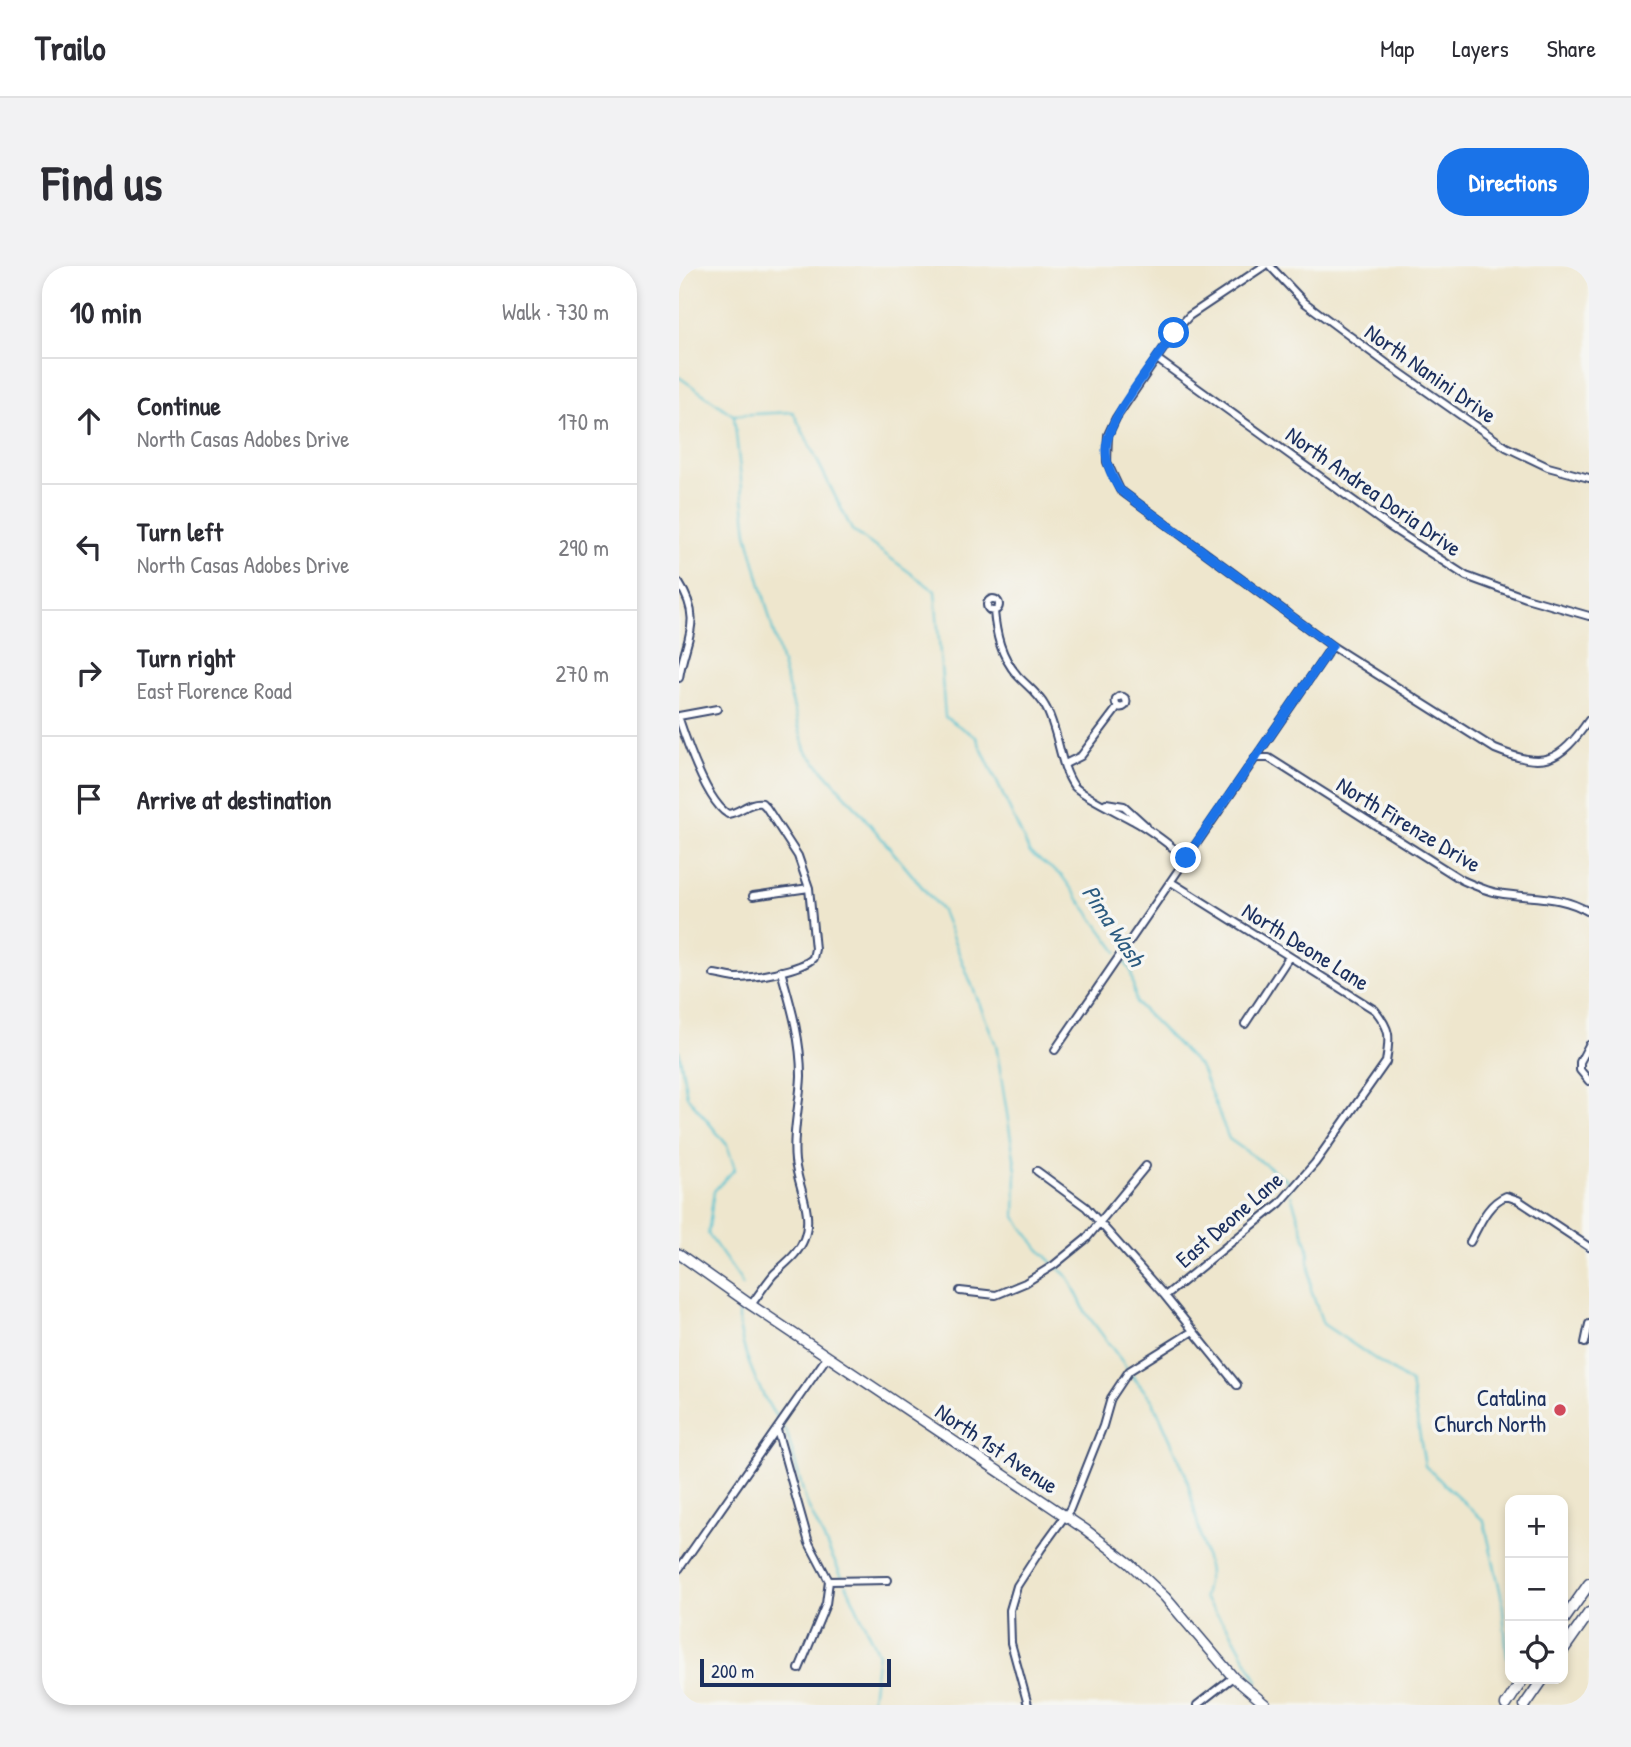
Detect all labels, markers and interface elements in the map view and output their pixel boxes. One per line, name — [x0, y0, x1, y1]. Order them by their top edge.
text: Trailo — [35, 26, 106, 70]
text: Map — [1380, 32, 1414, 64]
text: Layers — [1452, 32, 1509, 64]
text: Share — [1547, 32, 1596, 64]
button: Directions — [1437, 148, 1589, 216]
text: Find us — [42, 149, 162, 215]
text: 10 min — [70, 292, 142, 332]
text: Walk · 730 m — [502, 296, 609, 327]
street label: North Nanini Drive — [1359, 316, 1503, 430]
route start — [1158, 317, 1189, 348]
text: Continue — [137, 388, 221, 423]
icon: ahead — [70, 402, 108, 440]
text: 170 m — [558, 406, 609, 437]
street label: North Andrea Doria Drive — [1280, 419, 1468, 563]
text: North Casas Adobes Drive — [137, 423, 349, 454]
text: Turn left — [137, 514, 223, 549]
icon: left — [70, 528, 108, 566]
text: 290 m — [559, 532, 609, 563]
text: North Casas Adobes Drive — [137, 549, 349, 580]
text: Turn right — [137, 640, 235, 675]
icon: right — [70, 654, 108, 692]
text: 270 m — [556, 658, 609, 689]
text: East Florence Road — [137, 675, 292, 706]
street label: North Firenze Drive — [1331, 769, 1487, 879]
icon: arrive — [70, 780, 108, 818]
text: Arrive at destination — [137, 782, 332, 817]
route end — [1170, 842, 1201, 873]
water label: Pima Wash — [1075, 878, 1154, 974]
street label: North Deone Lane — [1236, 895, 1376, 997]
street label: East Deone Lane — [1169, 1164, 1289, 1274]
place label: Catalina Church North — [1434, 1382, 1546, 1439]
street label: North 1st Avenue — [929, 1395, 1065, 1501]
marker: Catalina Church North — [1552, 1402, 1568, 1418]
map controls — [1505, 1495, 1568, 1684]
button: + — [1505, 1495, 1568, 1558]
button: − — [1505, 1558, 1568, 1621]
button: locate — [1505, 1621, 1568, 1684]
scale bar — [700, 1656, 891, 1688]
text: 200 m — [711, 1658, 754, 1684]

